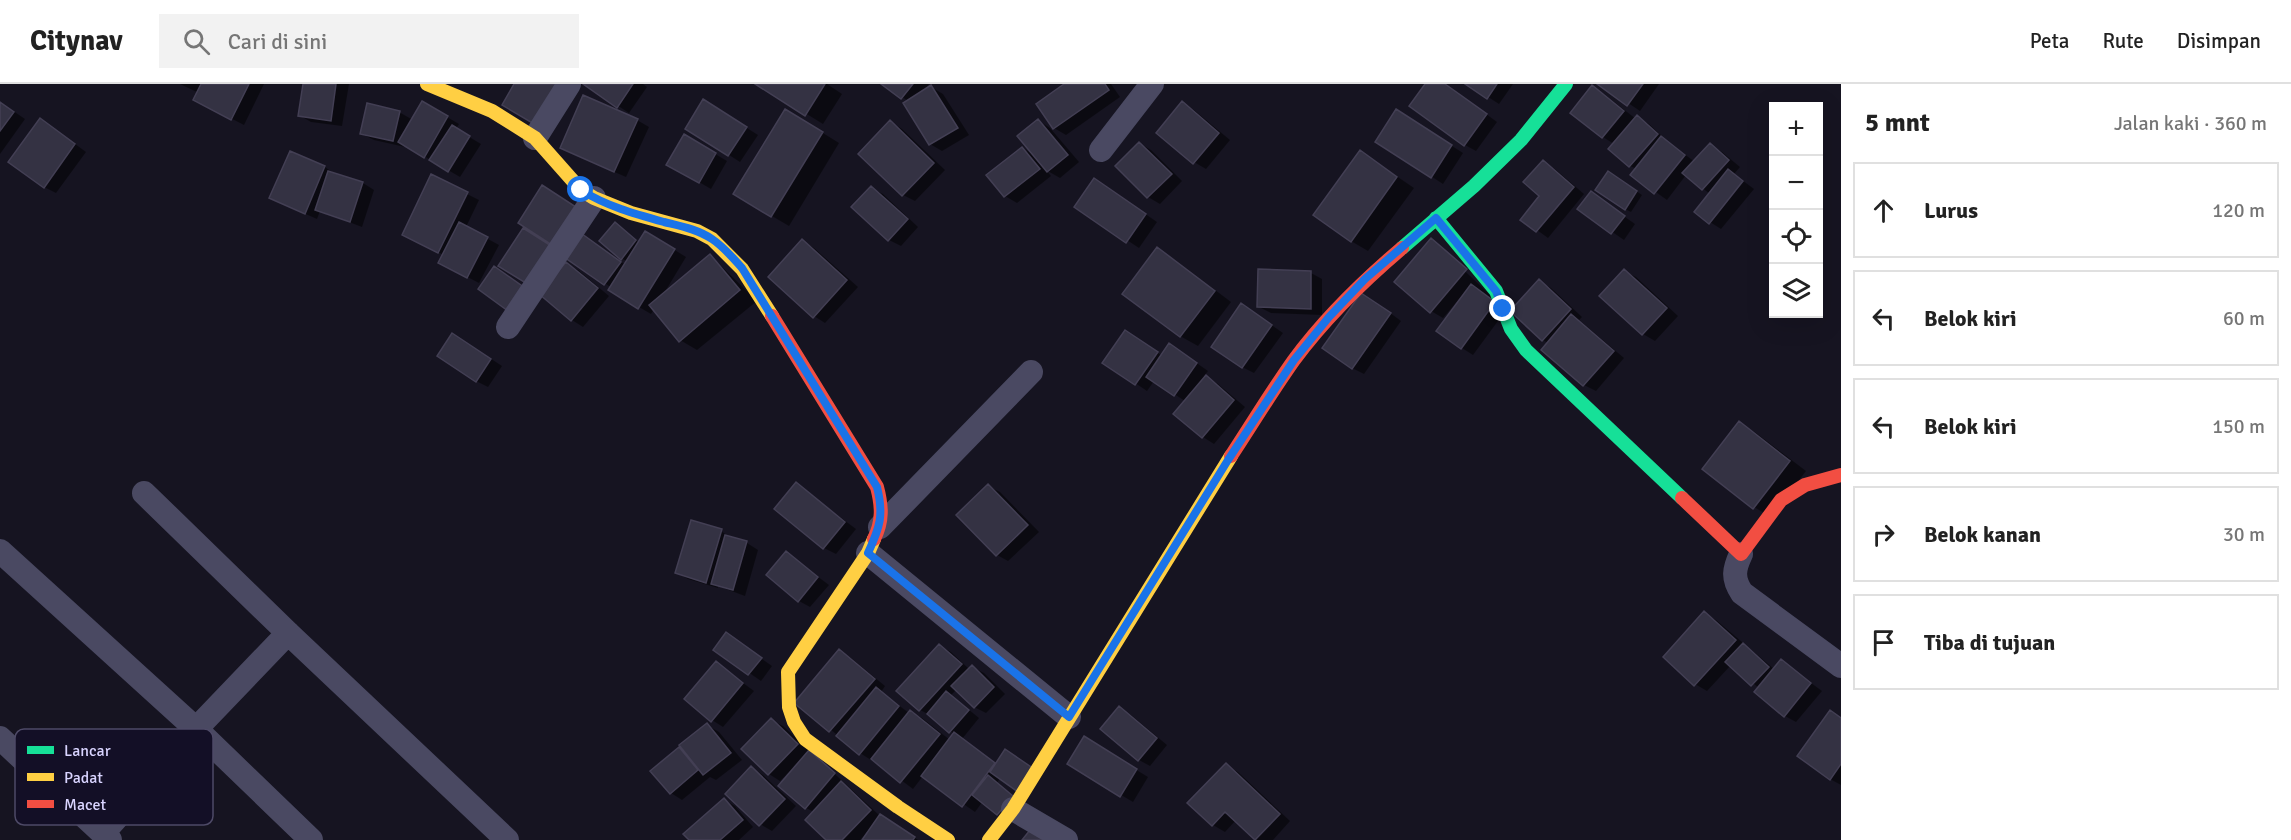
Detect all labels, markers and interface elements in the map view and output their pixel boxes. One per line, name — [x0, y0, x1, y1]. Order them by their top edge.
search box — [159, 14, 579, 68]
text: Citynav — [30, 24, 123, 58]
icon: search — [180, 25, 213, 58]
text: Cari di sini — [228, 28, 327, 55]
text: Peta — [2030, 28, 2070, 54]
text: Rute — [2103, 28, 2144, 54]
text: Disimpan — [2177, 28, 2261, 54]
map controls — [1769, 102, 1823, 318]
button: + — [1769, 102, 1823, 156]
text: 5 mnt — [1865, 107, 1930, 139]
text: Jalan kaki · 360 m — [2114, 111, 2267, 136]
button: − — [1769, 156, 1823, 210]
route start — [567, 176, 593, 202]
icon: ahead — [1867, 194, 1900, 227]
text: Lurus — [1924, 197, 1978, 224]
text: 120 m — [2212, 198, 2265, 223]
button: locate — [1769, 210, 1823, 264]
button: layers — [1769, 264, 1823, 318]
route end — [1489, 295, 1515, 321]
icon: left — [1867, 302, 1900, 335]
text: Belok kiri — [1924, 305, 2017, 332]
text: 60 m — [2223, 306, 2265, 331]
icon: left — [1867, 410, 1900, 443]
text: Belok kiri — [1924, 413, 2017, 440]
text: 150 m — [2212, 414, 2265, 439]
icon: right — [1867, 518, 1900, 551]
text: Belok kanan — [1924, 521, 2041, 548]
text: 30 m — [2223, 522, 2265, 547]
icon: arrive — [1867, 626, 1900, 659]
text: Tiba di tujuan — [1924, 629, 2055, 656]
legend — [15, 729, 213, 825]
text: Lancar — [64, 741, 111, 761]
text: Padat — [64, 768, 103, 788]
text: Macet — [64, 795, 106, 815]

